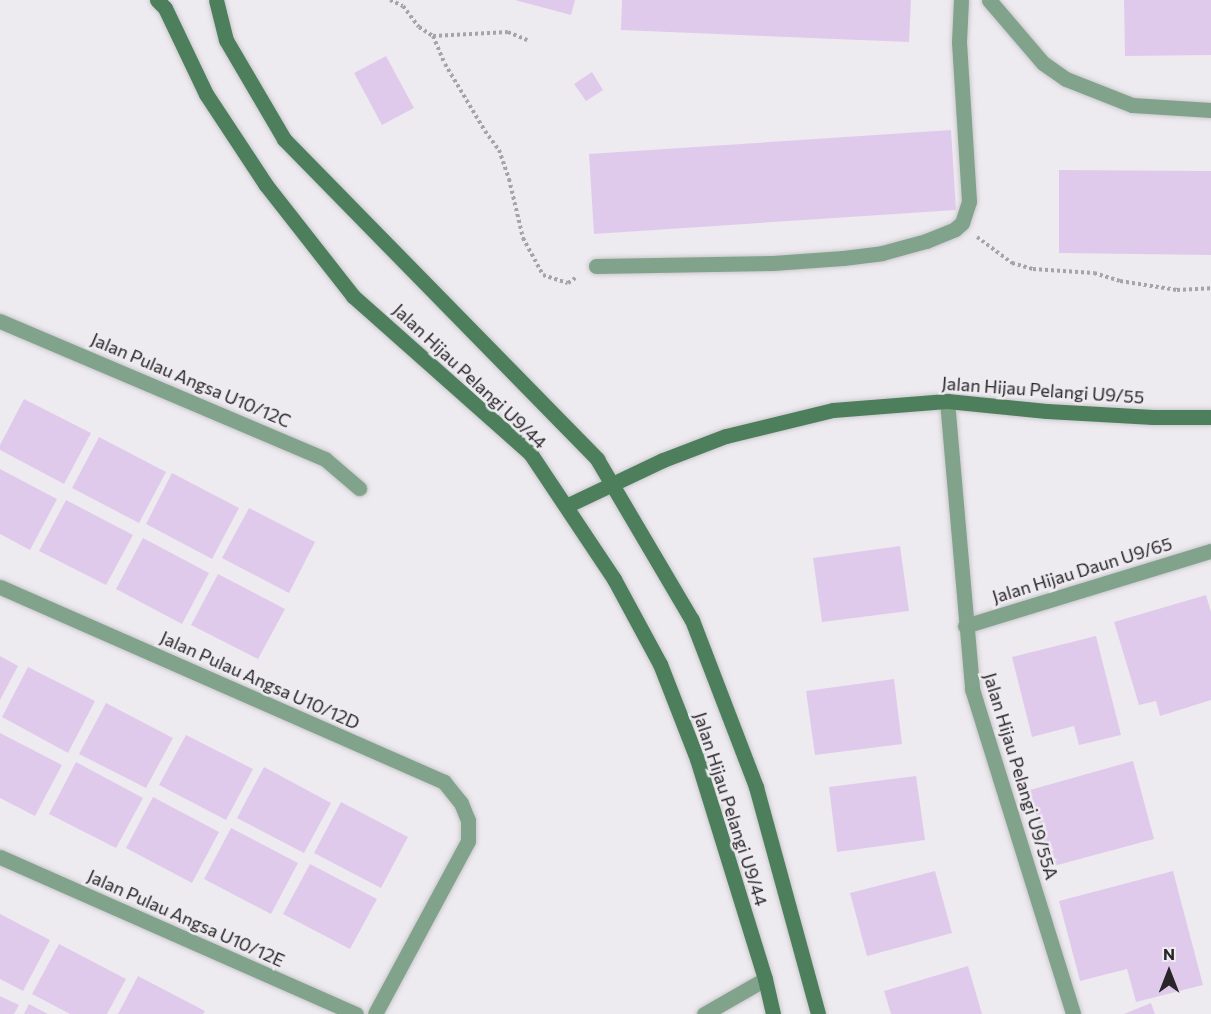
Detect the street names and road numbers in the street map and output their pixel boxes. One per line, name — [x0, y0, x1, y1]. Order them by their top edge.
street label: Jalan Hijau Pelangi U9/44 — [389, 299, 551, 453]
street label: Jalan Pulau Angsa U10/12C — [88, 328, 294, 432]
street label: Jalan Hijau Pelangi U9/55 — [941, 372, 1145, 408]
street label: Jalan Hijau Daun U9/65 — [989, 532, 1175, 608]
street label: Jalan Pulau Angsa U10/12D — [157, 626, 363, 734]
street label: Jalan Hijau Pelangi U9/55A — [979, 670, 1063, 882]
street label: Jalan Hijau Pelangi U9/44 — [689, 709, 773, 909]
street label: Jalan Pulau Angsa U10/12E — [84, 865, 288, 971]

